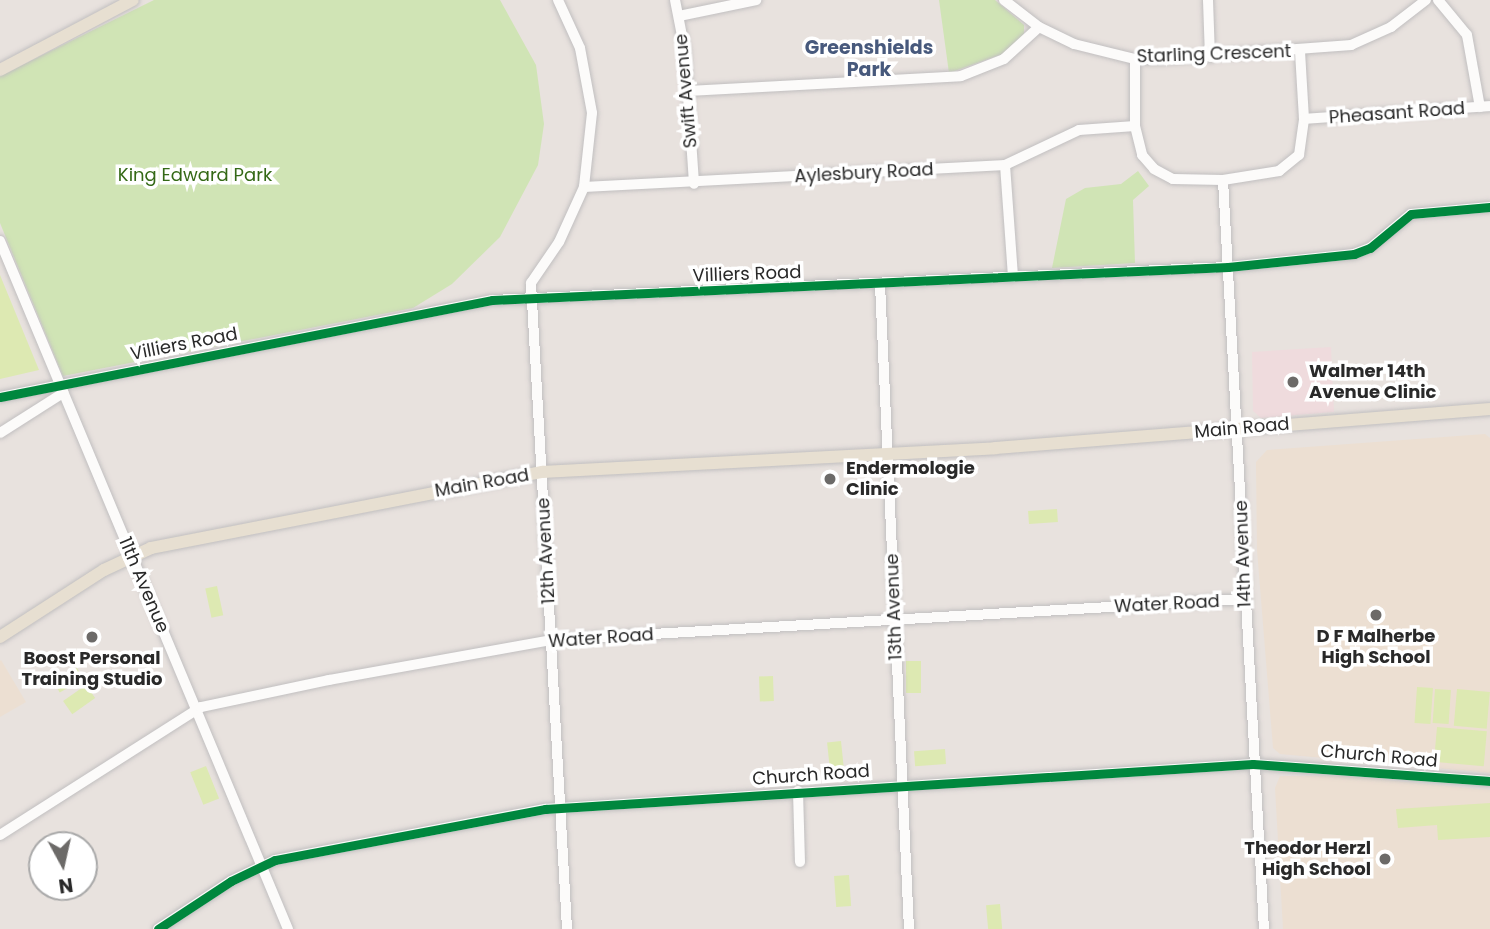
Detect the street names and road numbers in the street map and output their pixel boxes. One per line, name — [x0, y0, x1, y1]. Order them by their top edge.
street label: Swift Avenue — [670, 33, 702, 149]
street label: Starling Crescent — [1136, 41, 1292, 67]
street label: Pheasant Road — [1328, 97, 1466, 129]
street label: Aylesbury Road — [794, 159, 934, 187]
street label: Villiers Road — [692, 261, 802, 287]
street label: Villiers Road — [129, 323, 239, 365]
street label: Main Road — [1194, 413, 1290, 443]
street label: Main Road — [433, 464, 531, 502]
street label: 12th Avenue — [532, 497, 560, 605]
street label: 14th Avenue — [1230, 500, 1256, 608]
street label: 11th Avenue — [114, 534, 174, 636]
street label: 13th Avenue — [881, 553, 907, 661]
street label: Water Road — [1114, 590, 1220, 618]
street label: Water Road — [547, 624, 655, 652]
street label: Church Road — [1319, 740, 1439, 772]
street label: Church Road — [752, 760, 870, 790]

